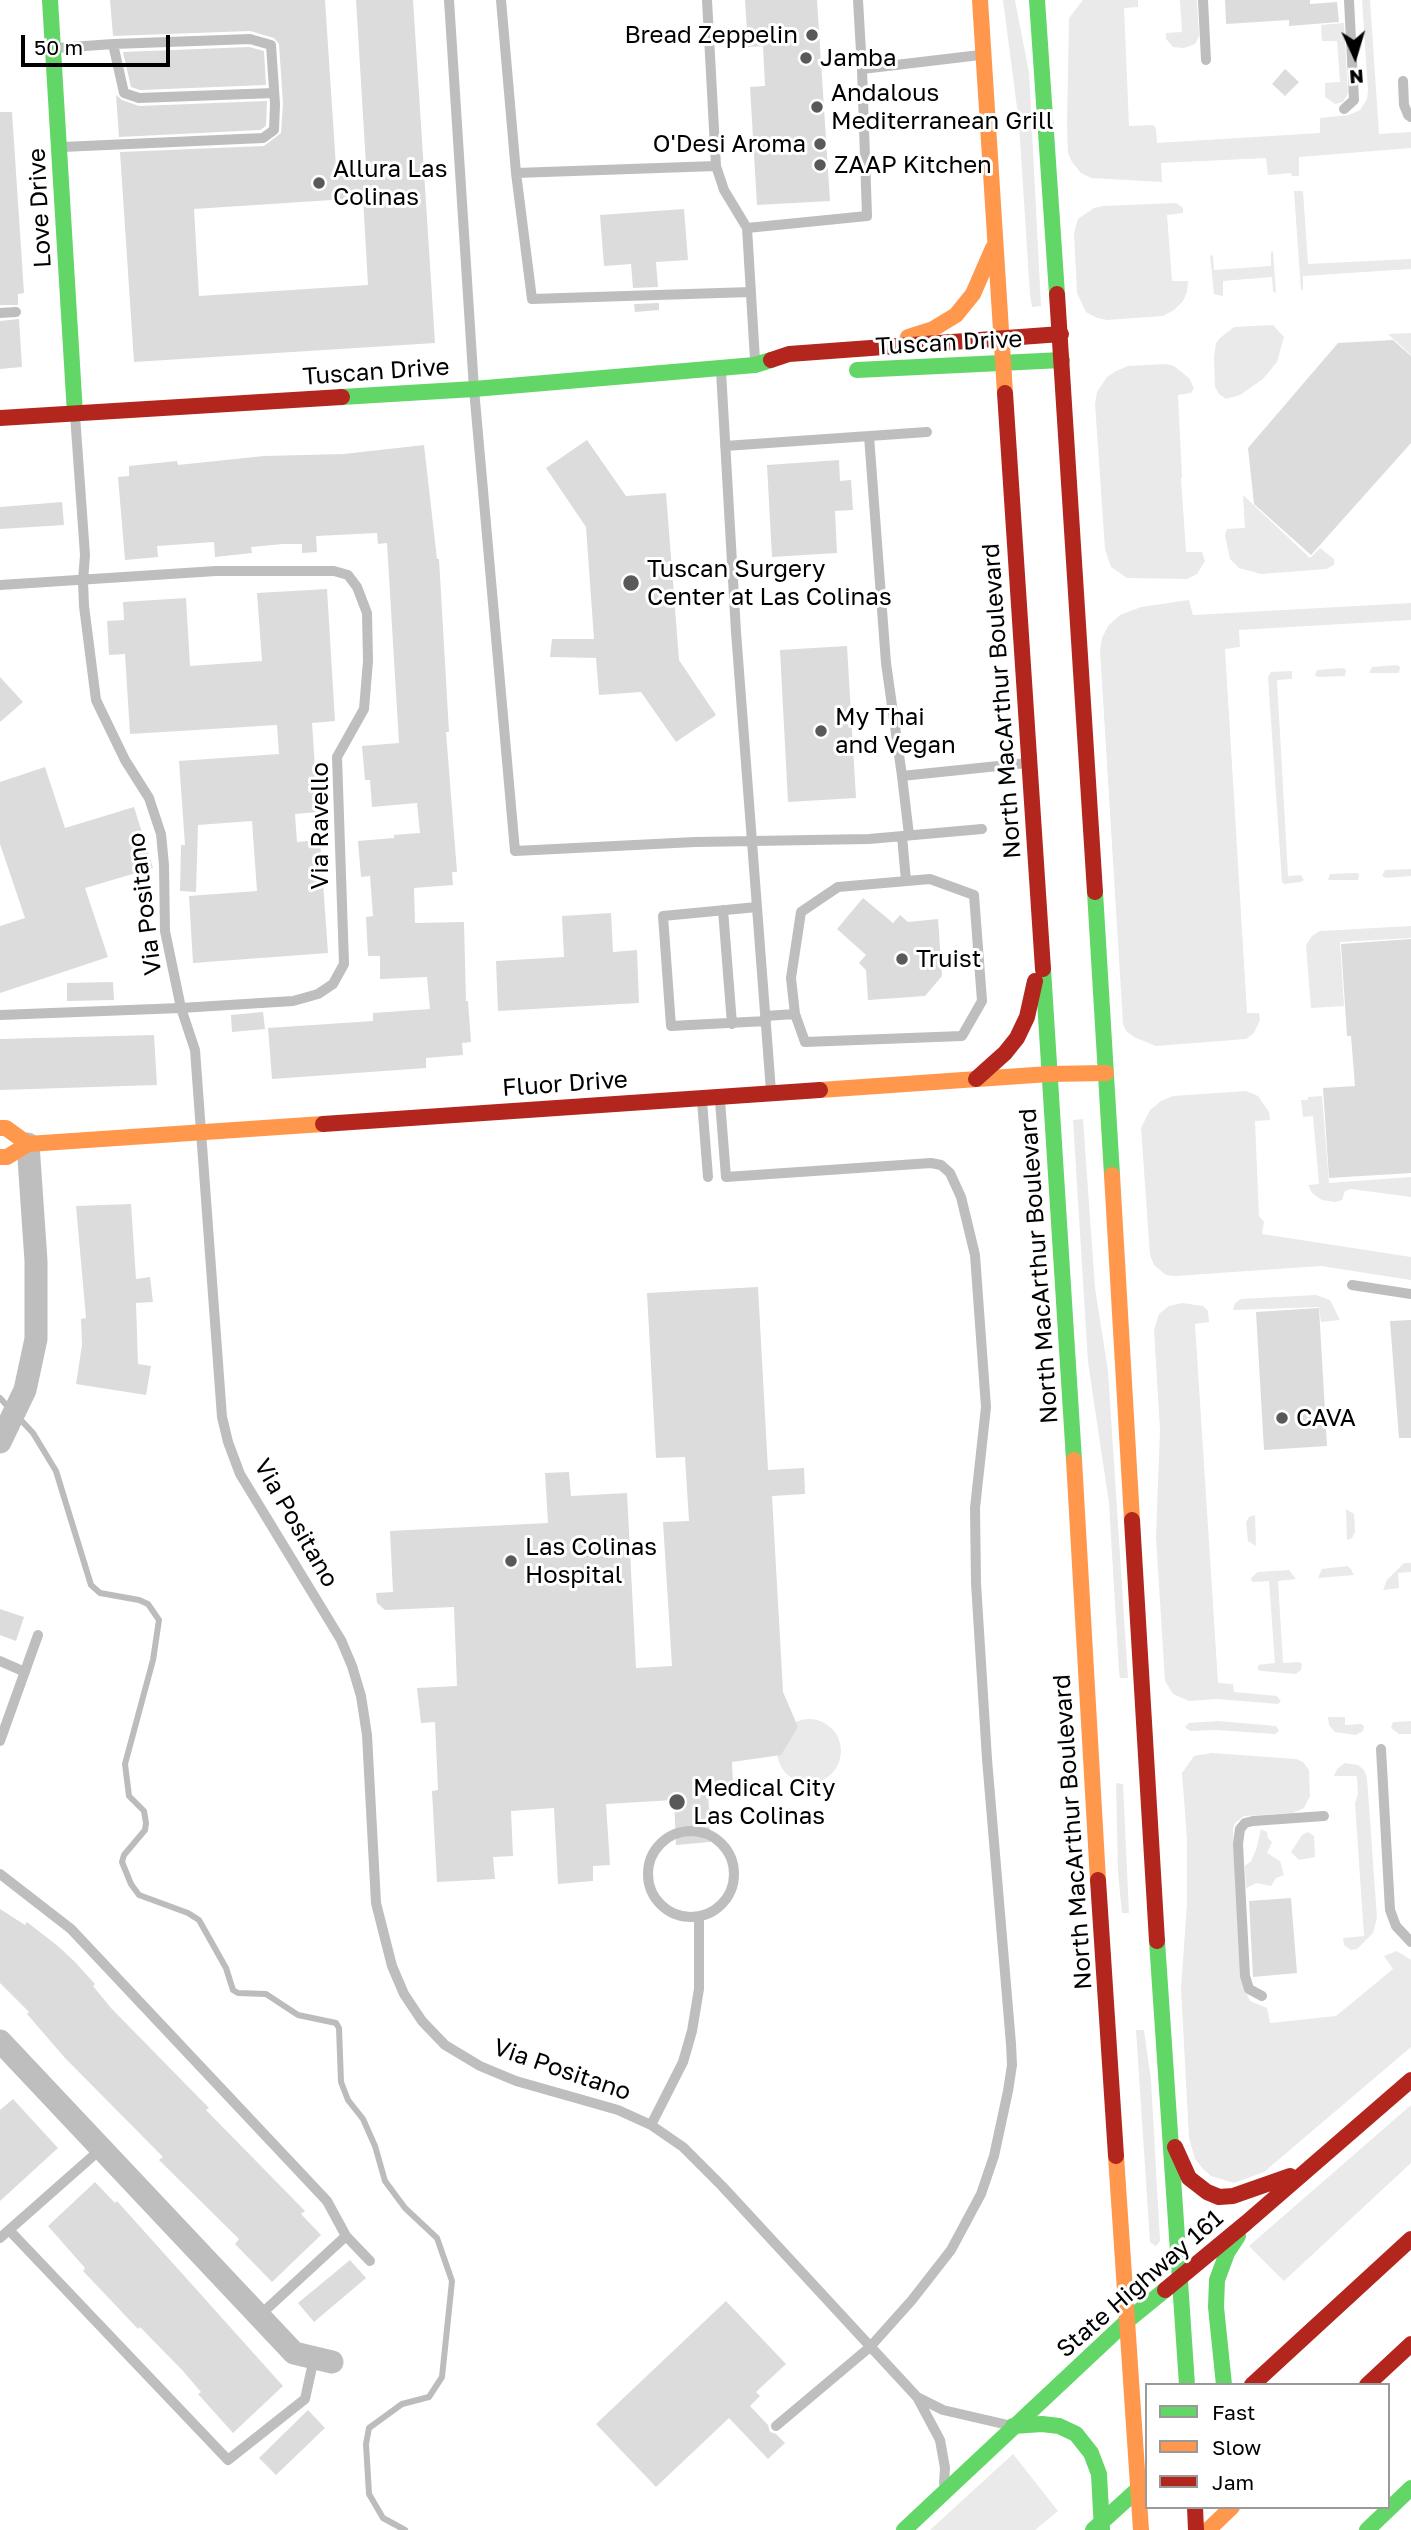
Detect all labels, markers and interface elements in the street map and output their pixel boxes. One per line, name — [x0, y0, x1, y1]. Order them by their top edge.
scale bar — [24, 21, 173, 65]
place label: Bread Zeppelin — [624, 21, 798, 49]
north arrow — [1320, 21, 1390, 91]
marker: Bread Zeppelin — [804, 27, 820, 43]
text: 50 m — [34, 34, 83, 60]
place label: Jamba — [820, 44, 896, 72]
marker: Jamba — [798, 50, 814, 66]
text: N — [1348, 65, 1365, 89]
place label: Andalous Mediterranean Grill — [831, 79, 1053, 135]
marker: Andalous Mediterranean Grill — [809, 99, 825, 115]
place label: O'Desi Aroma — [653, 130, 806, 158]
marker: O'Desi Aroma — [812, 136, 828, 152]
street label: Love Drive — [22, 147, 58, 269]
place label: ZAAP Kitchen — [834, 151, 992, 179]
place label: Allura Las Colinas — [333, 155, 447, 211]
marker: ZAAP Kitchen — [812, 157, 828, 173]
marker: Allura Las Colinas — [311, 175, 327, 191]
street label: Tuscan Drive — [875, 325, 1023, 361]
street label: Tuscan Drive — [302, 353, 450, 391]
street label: North MacArthur Boulevard — [977, 542, 1027, 860]
place label: Tuscan Surgery Center at Las Colinas — [647, 555, 892, 611]
marker: Tuscan Surgery Center at Las Colinas — [621, 573, 641, 593]
place label: My Thai and Vegan — [835, 703, 956, 759]
marker: My Thai and Vegan — [813, 723, 829, 739]
street label: Via Ravello — [306, 762, 334, 890]
street label: Via Positano — [122, 831, 168, 977]
place label: Truist — [916, 945, 981, 973]
marker: Truist — [894, 951, 910, 967]
street label: Fluor Drive — [501, 1065, 629, 1103]
street label: North MacArthur Boulevard — [1014, 1107, 1064, 1425]
place label: CAVA — [1296, 1404, 1356, 1432]
marker: CAVA — [1274, 1410, 1290, 1426]
street label: Via Positano — [248, 1454, 344, 1592]
place label: Las Colinas Hospital — [525, 1533, 657, 1589]
marker: Las Colinas Hospital — [503, 1553, 519, 1569]
street label: North MacArthur Boulevard — [1048, 1673, 1098, 1991]
place label: Medical City Las Colinas — [693, 1774, 835, 1830]
marker: Medical City Las Colinas — [667, 1792, 687, 1812]
street label: Via Positano — [490, 2033, 634, 2107]
street label: State Highway 161 — [1051, 2204, 1229, 2364]
legend — [1145, 2383, 1390, 2509]
text: Fast — [1212, 2399, 1255, 2425]
text: Slow — [1212, 2434, 1261, 2460]
text: Jam — [1212, 2469, 1254, 2495]

